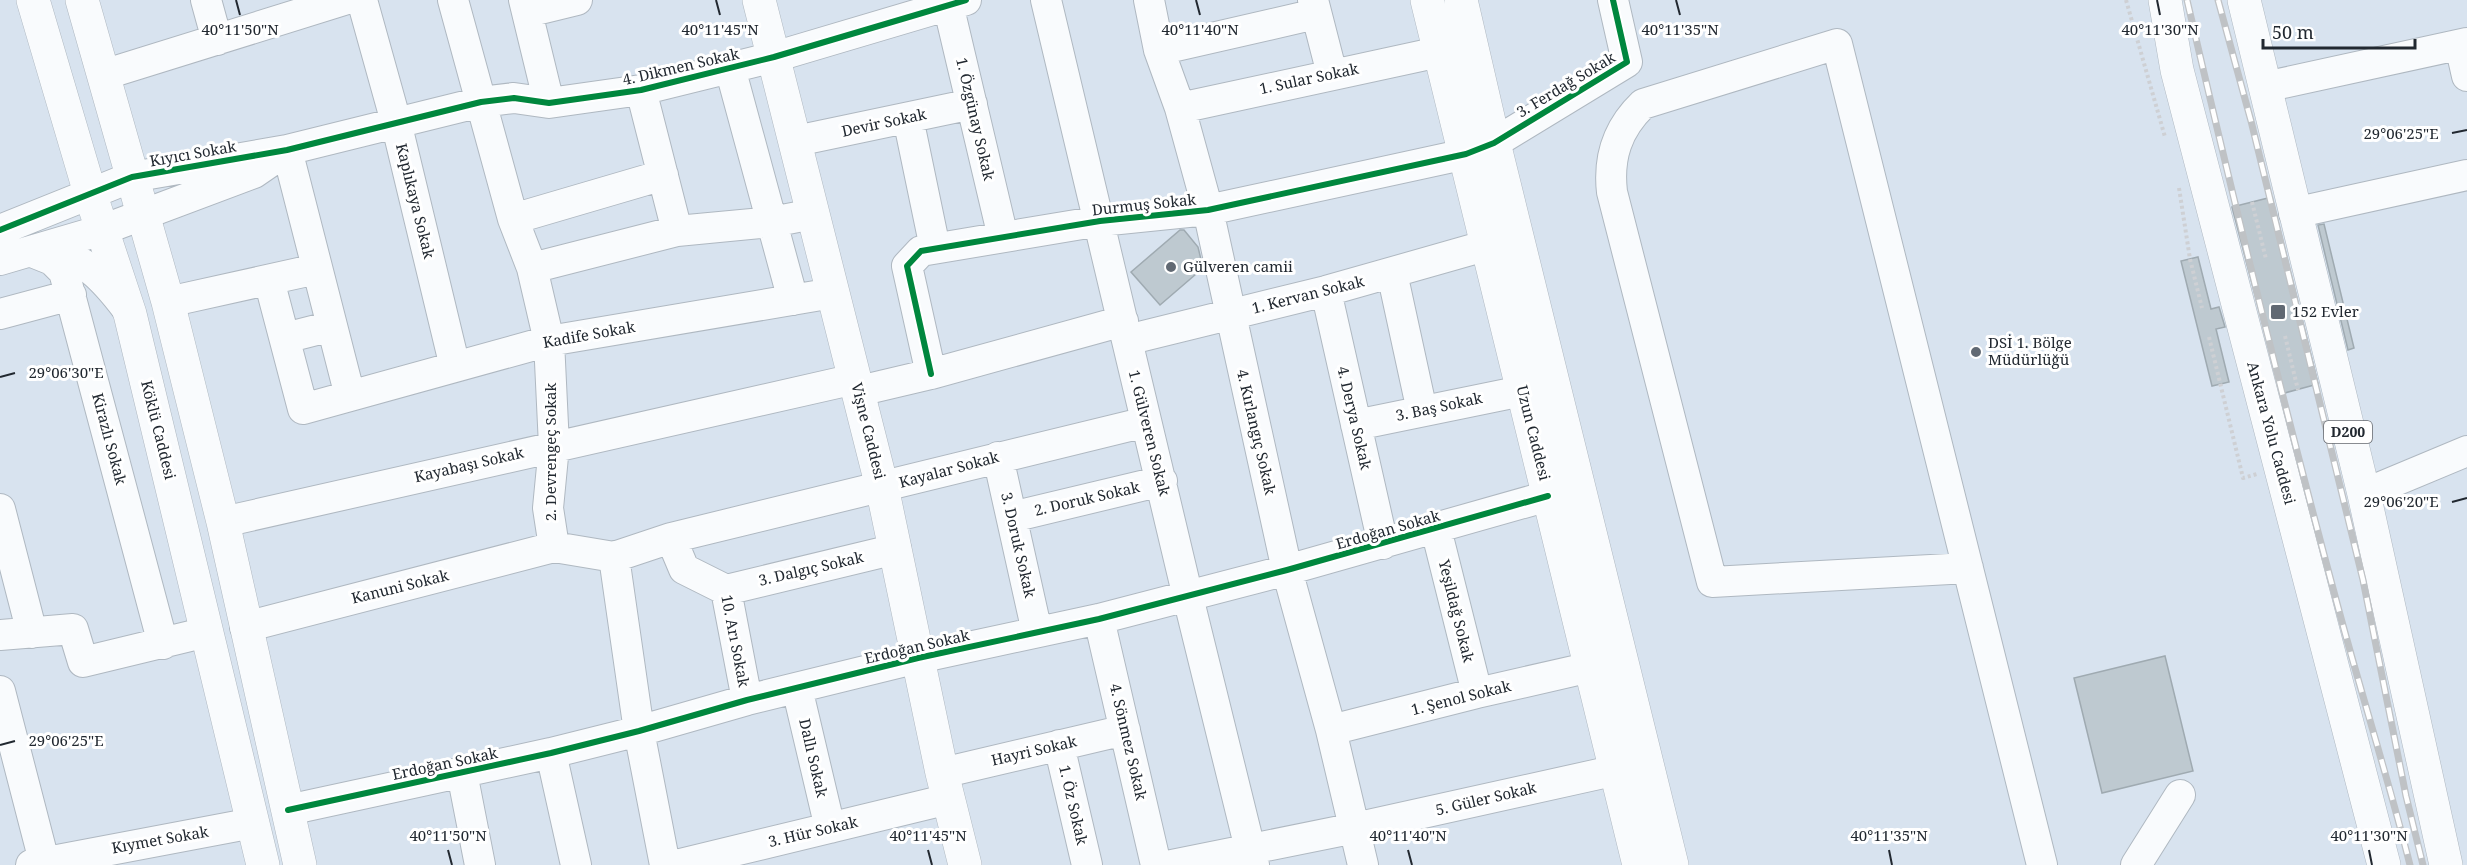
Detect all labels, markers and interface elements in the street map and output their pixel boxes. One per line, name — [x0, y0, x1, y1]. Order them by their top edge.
scale bar — [2263, 12, 2414, 50]
text: 40°11'50"N — [201, 19, 279, 39]
text: 40°11'45"N — [681, 19, 759, 39]
text: 40°11'40"N — [1161, 19, 1239, 39]
text: 40°11'35"N — [1641, 19, 1719, 39]
text: 40°11'30"N — [2121, 19, 2199, 39]
text: 50 m — [2272, 20, 2314, 44]
street label: 4. Dikmen Sokak — [620, 43, 741, 89]
street label: 3. Ferdağ Sokak — [1512, 47, 1619, 122]
street label: 1. Özgünay Sokak — [952, 55, 1000, 182]
street label: 1. Sular Sokak — [1258, 58, 1360, 98]
street label: Devir Sokak — [840, 103, 928, 141]
text: 29°06'25"E — [2363, 123, 2439, 143]
street label: Kıyıcı Sokak — [148, 136, 238, 170]
street label: Kaplıkaya Sokak — [392, 141, 440, 261]
street label: Durmuş Sokak — [1091, 189, 1197, 219]
place label: Gülveren camii — [1183, 256, 1293, 276]
marker: Gülveren camii — [1164, 260, 1178, 274]
street label: 1. Kervan Sokak — [1250, 270, 1366, 318]
place label: 152 Evler — [2292, 301, 2359, 321]
marker: 152 Evler — [2269, 303, 2287, 321]
street label: Kadife Sokak — [541, 316, 637, 352]
place label: DSİ 1. Bölge Müdürlüğü — [1988, 332, 2072, 369]
marker: DSİ 1. Bölge Müdürlüğü — [1969, 345, 1983, 359]
street label: Ankara Yolu Caddesi — [2243, 359, 2301, 507]
text: 29°06'30"E — [28, 362, 104, 382]
street label: 4. Derya Sokak — [1333, 364, 1377, 472]
street label: 4. Kırlangıç Sokak — [1233, 367, 1281, 497]
street label: 1. Gülveren Sokak — [1125, 368, 1175, 498]
street label: Köklü Caddesi — [137, 378, 181, 482]
street label: Vişne Caddesi — [847, 380, 891, 481]
street label: 2. Devrengeç Sokak — [540, 382, 560, 521]
street label: Uzun Caddesi — [1513, 383, 1555, 483]
street label: 3. Baş Sokak — [1394, 387, 1484, 425]
street label: Kirazlı Sokak — [88, 391, 132, 487]
road number: D200 — [2324, 421, 2372, 443]
street label: Kayabaşı Sokak — [412, 442, 526, 486]
street label: Kayalar Sokak — [897, 446, 1001, 492]
street label: 2. Doruk Sokak — [1032, 476, 1142, 520]
street label: 3. Doruk Sokak — [997, 490, 1041, 600]
text: 29°06'20"E — [2363, 491, 2439, 511]
street label: Erdoğan Sokak — [1333, 505, 1442, 553]
street label: 3. Dalgıç Sokak — [756, 546, 865, 590]
street label: Yeşildağ Sokak — [1434, 556, 1479, 664]
street label: Kanuni Sokak — [349, 564, 451, 608]
street label: 10. Arı Sokak — [717, 593, 755, 689]
street label: Erdoğan Sokak — [862, 624, 971, 668]
street label: 1. Şenol Sokak — [1409, 675, 1513, 719]
street label: 4. Sönmez Sokak — [1106, 681, 1152, 802]
street label: Dallı Sokak — [795, 716, 833, 799]
text: 29°06'25"E — [28, 730, 104, 750]
street label: Hayri Sokak — [989, 730, 1079, 770]
street label: Erdoğan Sokak — [390, 742, 500, 784]
street label: 1. Öz Sokak — [1055, 763, 1093, 847]
street label: 5. Güler Sokak — [1433, 777, 1538, 819]
street label: 3. Hür Sokak — [766, 811, 860, 851]
street label: Kıymet Sokak — [110, 821, 210, 857]
text: 40°11'50"N — [409, 825, 487, 845]
text: 40°11'45"N — [889, 825, 967, 845]
text: 40°11'40"N — [1369, 825, 1447, 845]
text: 40°11'35"N — [1850, 825, 1928, 845]
text: 40°11'30"N — [2330, 825, 2408, 845]

